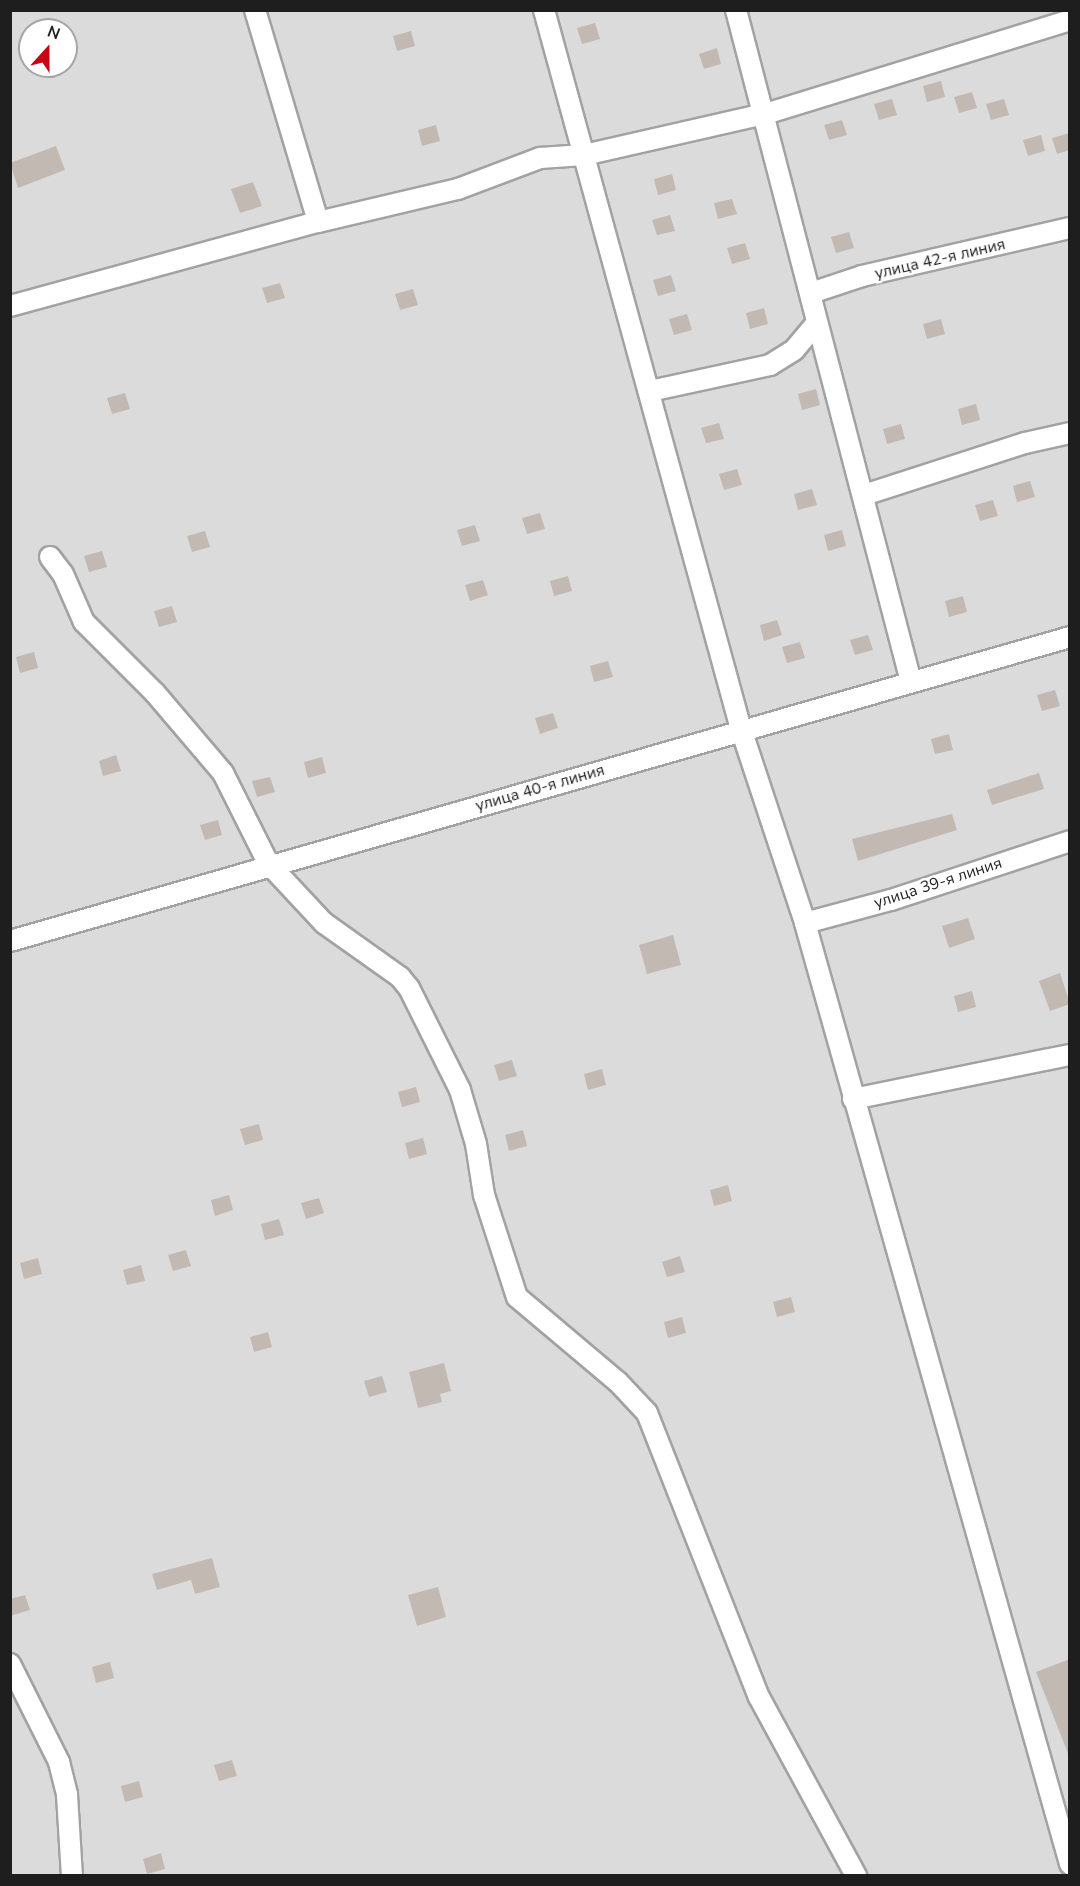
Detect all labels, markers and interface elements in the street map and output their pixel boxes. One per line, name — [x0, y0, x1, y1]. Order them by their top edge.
north arrow — [18, 18, 78, 78]
text: N — [44, 21, 63, 45]
street label: улица 42-я линия — [873, 235, 1007, 283]
street label: улица 40-я линия — [473, 760, 607, 816]
street label: улица 39-я линия — [872, 853, 1004, 913]

